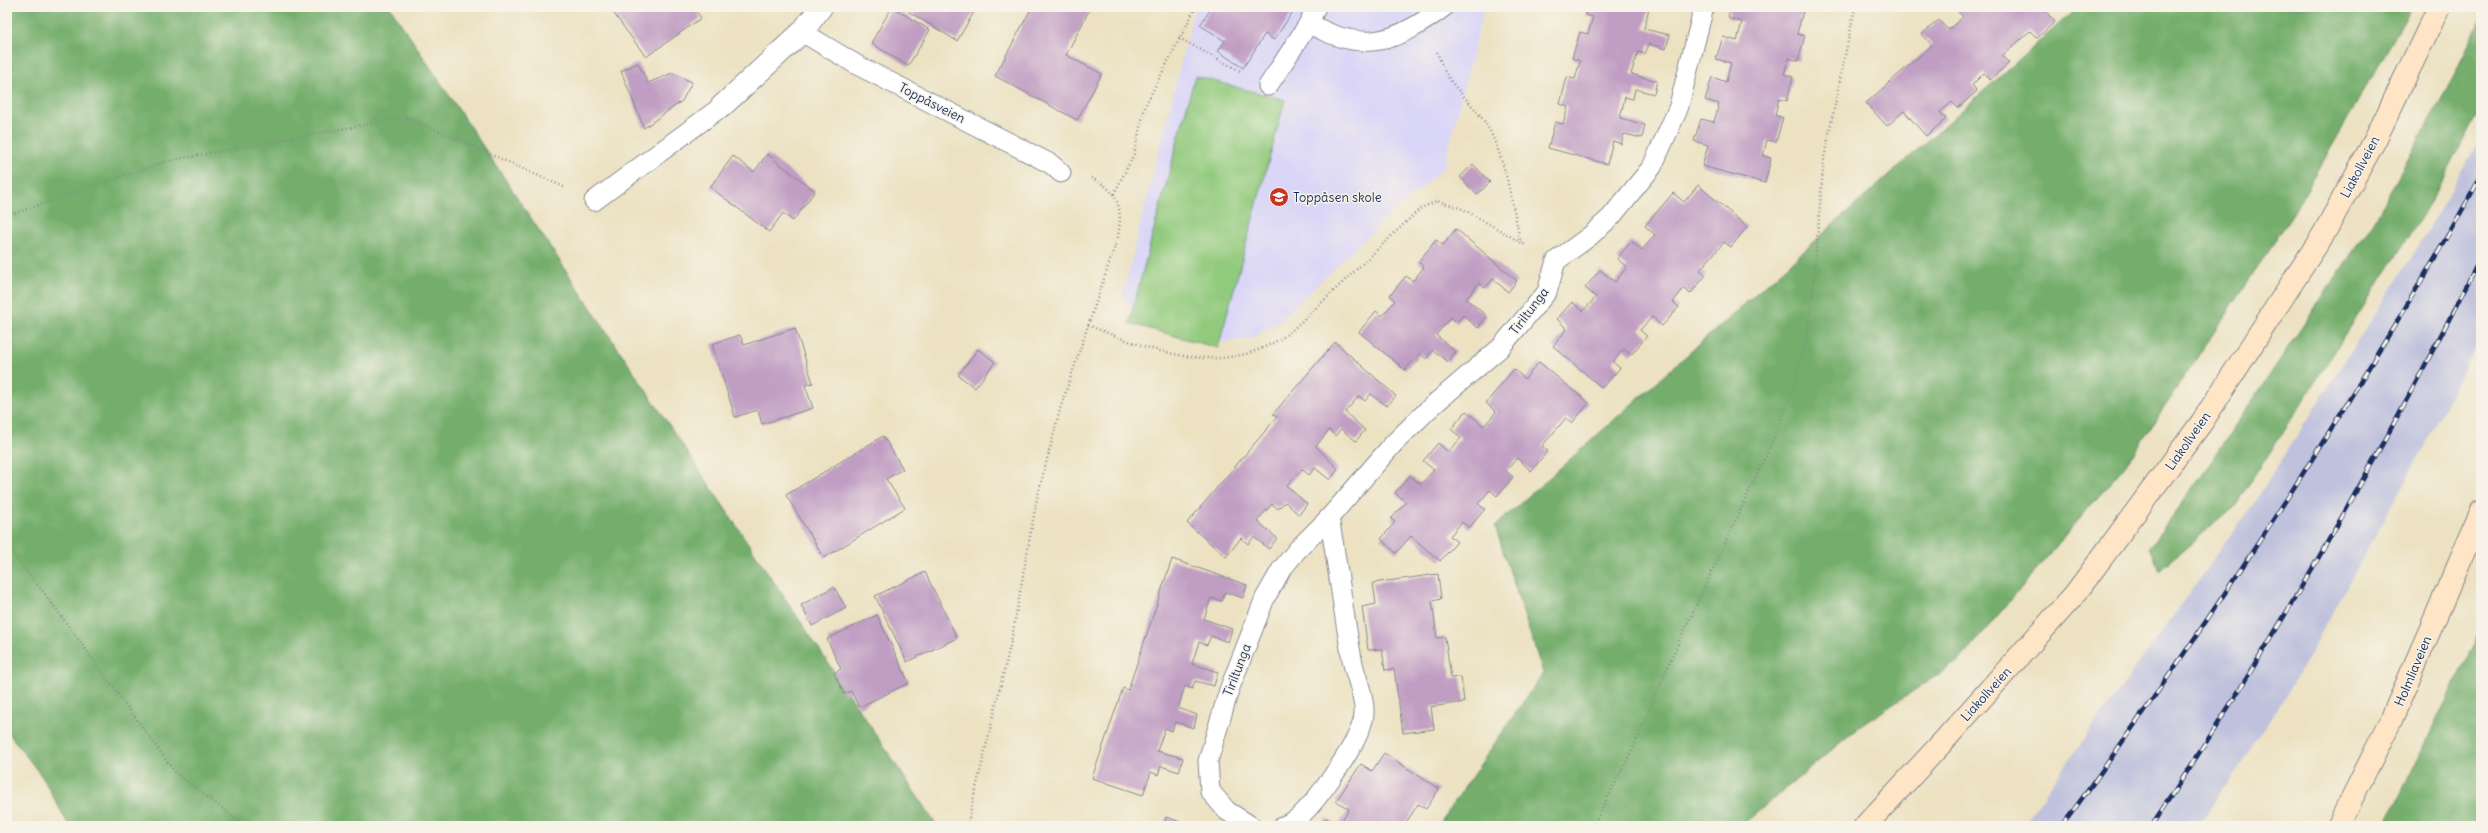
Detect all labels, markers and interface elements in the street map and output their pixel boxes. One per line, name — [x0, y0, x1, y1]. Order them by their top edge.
street label: Toppåsveien — [896, 79, 968, 127]
street label: Liakollveien — [2337, 133, 2384, 201]
school or university icon: Toppåsen skole — [1268, 186, 1290, 208]
place label: Toppåsen skole — [1293, 189, 1382, 206]
street label: Tiriltunga — [1506, 284, 1552, 338]
street label: Liakollveien — [2162, 408, 2215, 474]
street label: Holmliaveien — [2391, 633, 2436, 709]
street label: Tiriltunga — [1219, 641, 1255, 699]
street label: Liakollveien — [1957, 663, 2015, 725]

